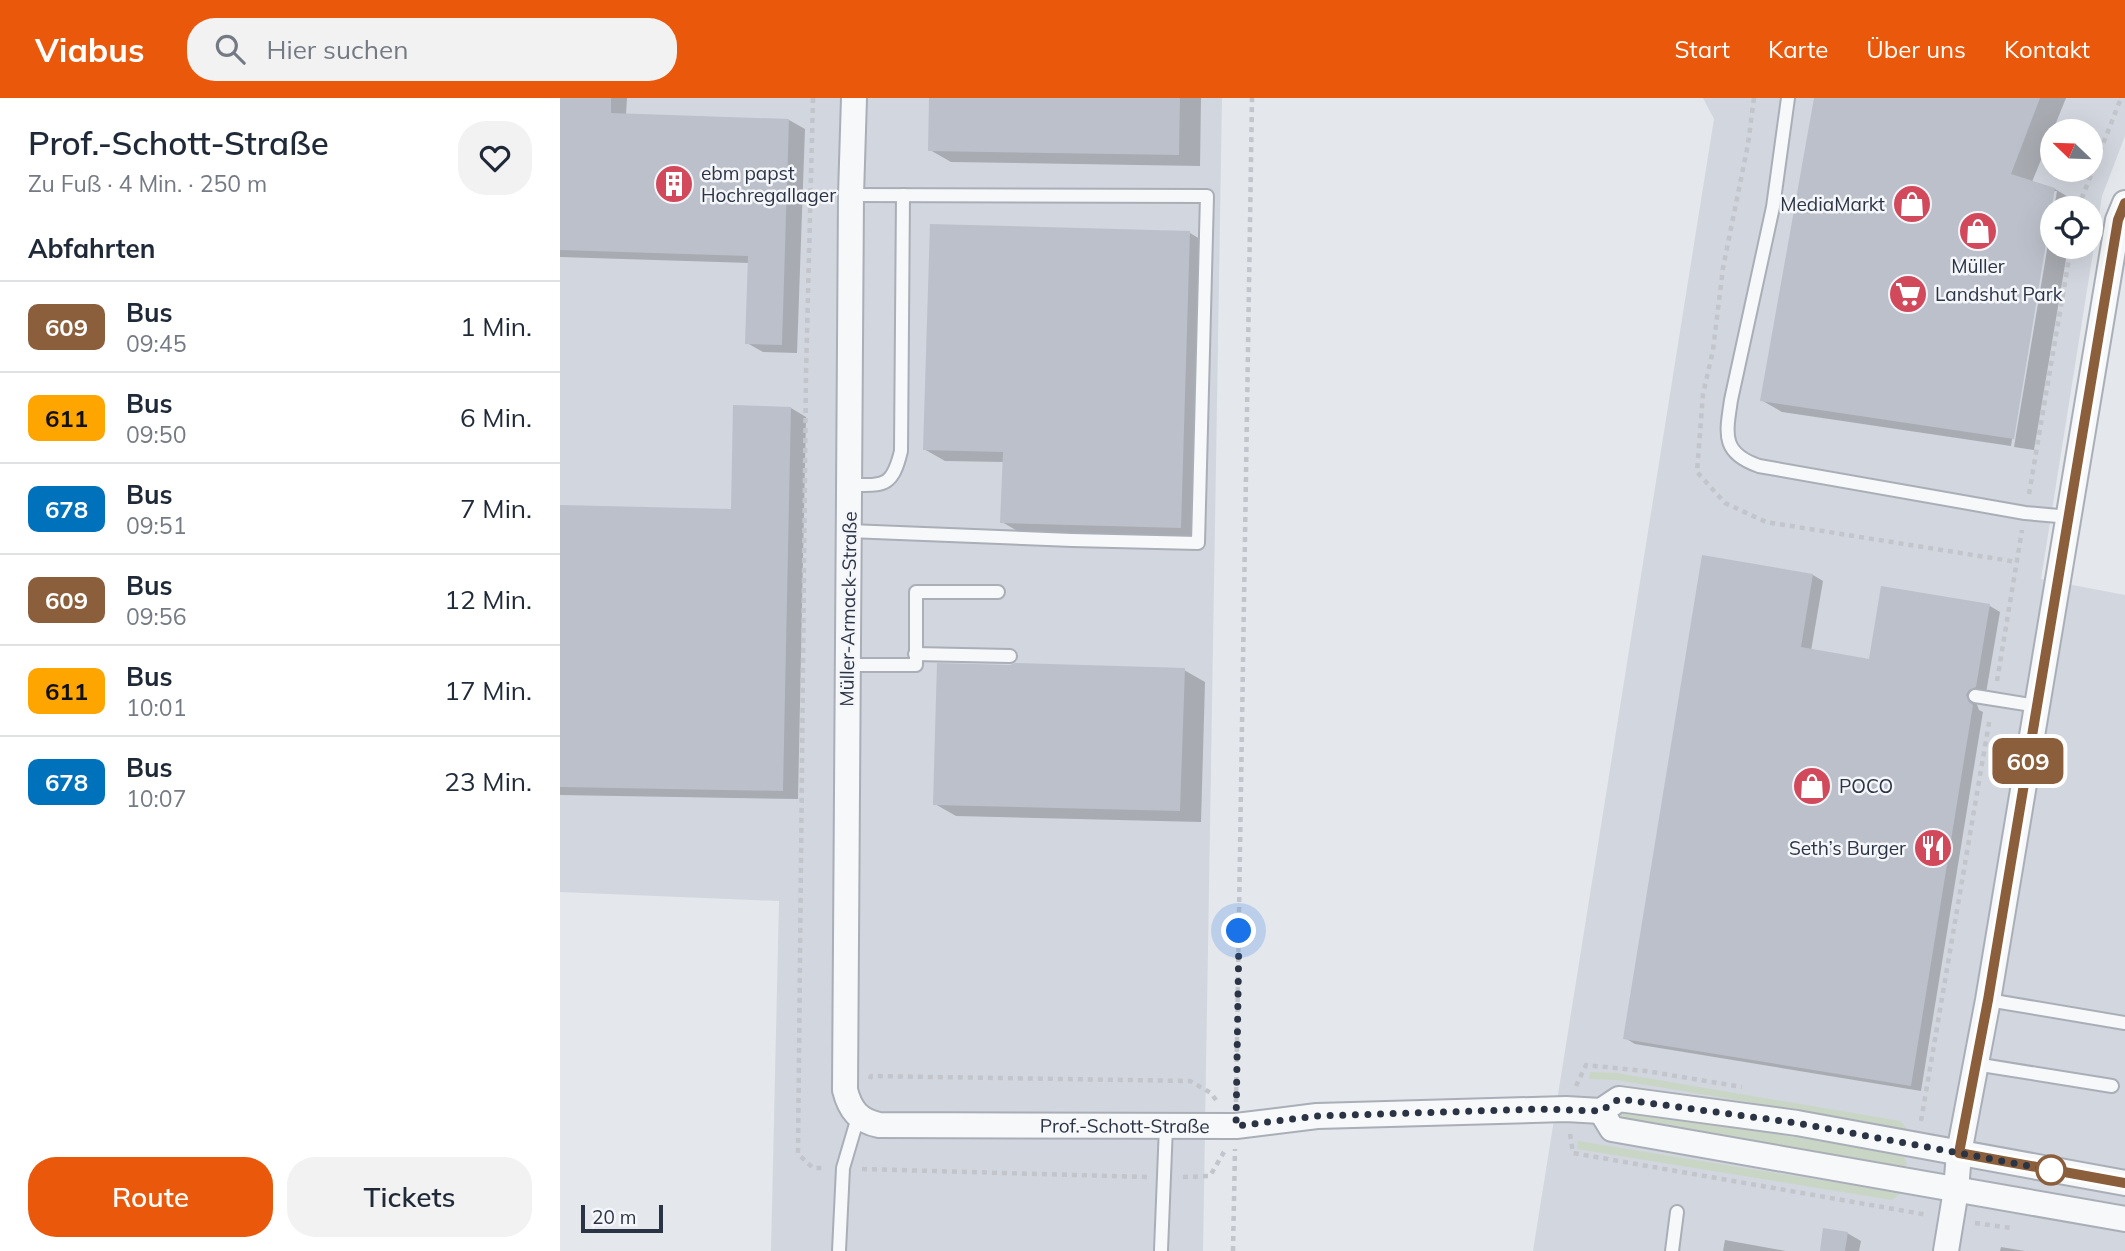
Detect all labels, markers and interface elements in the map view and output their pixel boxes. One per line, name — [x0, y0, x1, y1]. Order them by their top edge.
search box — [187, 18, 677, 81]
text: Viabus — [35, 29, 145, 70]
icon: search — [211, 30, 249, 68]
text: Hier suchen — [267, 33, 408, 66]
text: Start — [1674, 34, 1730, 64]
text: Karte — [1768, 34, 1828, 64]
text: Über uns — [1866, 34, 1966, 64]
text: Kontakt — [2004, 34, 2090, 64]
north arrow — [2040, 119, 2104, 182]
map controls — [2040, 119, 2103, 259]
button: heart — [458, 121, 532, 195]
text: Prof.-Schott-Straße — [28, 122, 329, 163]
place label: ebm papst Hochregallager — [701, 161, 836, 207]
building icon: ebm papst Hochregallager — [653, 163, 695, 205]
text: Zu Fuß · 4 Min. · 250 m — [28, 169, 267, 198]
shop icon: MediaMarkt — [1891, 183, 1933, 225]
place label: MediaMarkt — [1780, 192, 1885, 216]
button: locate — [2040, 196, 2103, 259]
shop icon: Müller — [1957, 210, 1999, 252]
text: Abfahrten — [28, 232, 155, 265]
place label: Müller — [1951, 254, 2005, 278]
supermarket icon: Landshut Park — [1887, 273, 1929, 315]
place label: Landshut Park — [1935, 282, 2063, 306]
text: Bus — [126, 296, 172, 329]
text: 1 Min. — [460, 310, 532, 343]
text: 609 — [45, 312, 88, 342]
text: 09:45 — [126, 329, 186, 358]
text: Bus — [126, 387, 172, 420]
text: 6 Min. — [460, 401, 532, 434]
text: 611 — [45, 403, 88, 433]
text: 09:50 — [126, 420, 186, 449]
text: Bus — [126, 478, 172, 511]
text: 7 Min. — [460, 492, 532, 525]
text: 678 — [45, 494, 88, 524]
text: 09:51 — [126, 511, 186, 540]
street label: Müller-Armack-Straße — [834, 511, 862, 707]
text: Bus — [126, 569, 172, 602]
text: 12 Min. — [444, 583, 532, 616]
text: 609 — [45, 585, 88, 615]
text: 09:56 — [126, 602, 186, 631]
text: Bus — [126, 660, 172, 693]
text: 17 Min. — [444, 674, 532, 707]
text: 611 — [45, 676, 88, 706]
text: 10:01 — [126, 693, 186, 722]
line badge: 609 — [1988, 738, 2068, 784]
text: 609 — [2006, 746, 2050, 776]
text: Bus — [126, 751, 172, 784]
text: 23 Min. — [444, 765, 532, 798]
shop icon: POCO — [1791, 765, 1833, 807]
text: 678 — [45, 767, 88, 797]
place label: POCO — [1839, 774, 1893, 798]
text: 10:07 — [126, 784, 186, 813]
restaurant icon: Seth’s Burger — [1912, 827, 1954, 869]
place label: Seth’s Burger — [1789, 836, 1906, 860]
your location — [1221, 913, 1256, 948]
street label: Prof.-Schott-Straße — [1040, 1113, 1210, 1138]
unlabelled marker — [2036, 1155, 2066, 1185]
button: Route — [28, 1157, 273, 1237]
button: Tickets — [287, 1157, 532, 1237]
scale bar — [581, 1202, 663, 1234]
text: 20 m — [592, 1205, 636, 1229]

